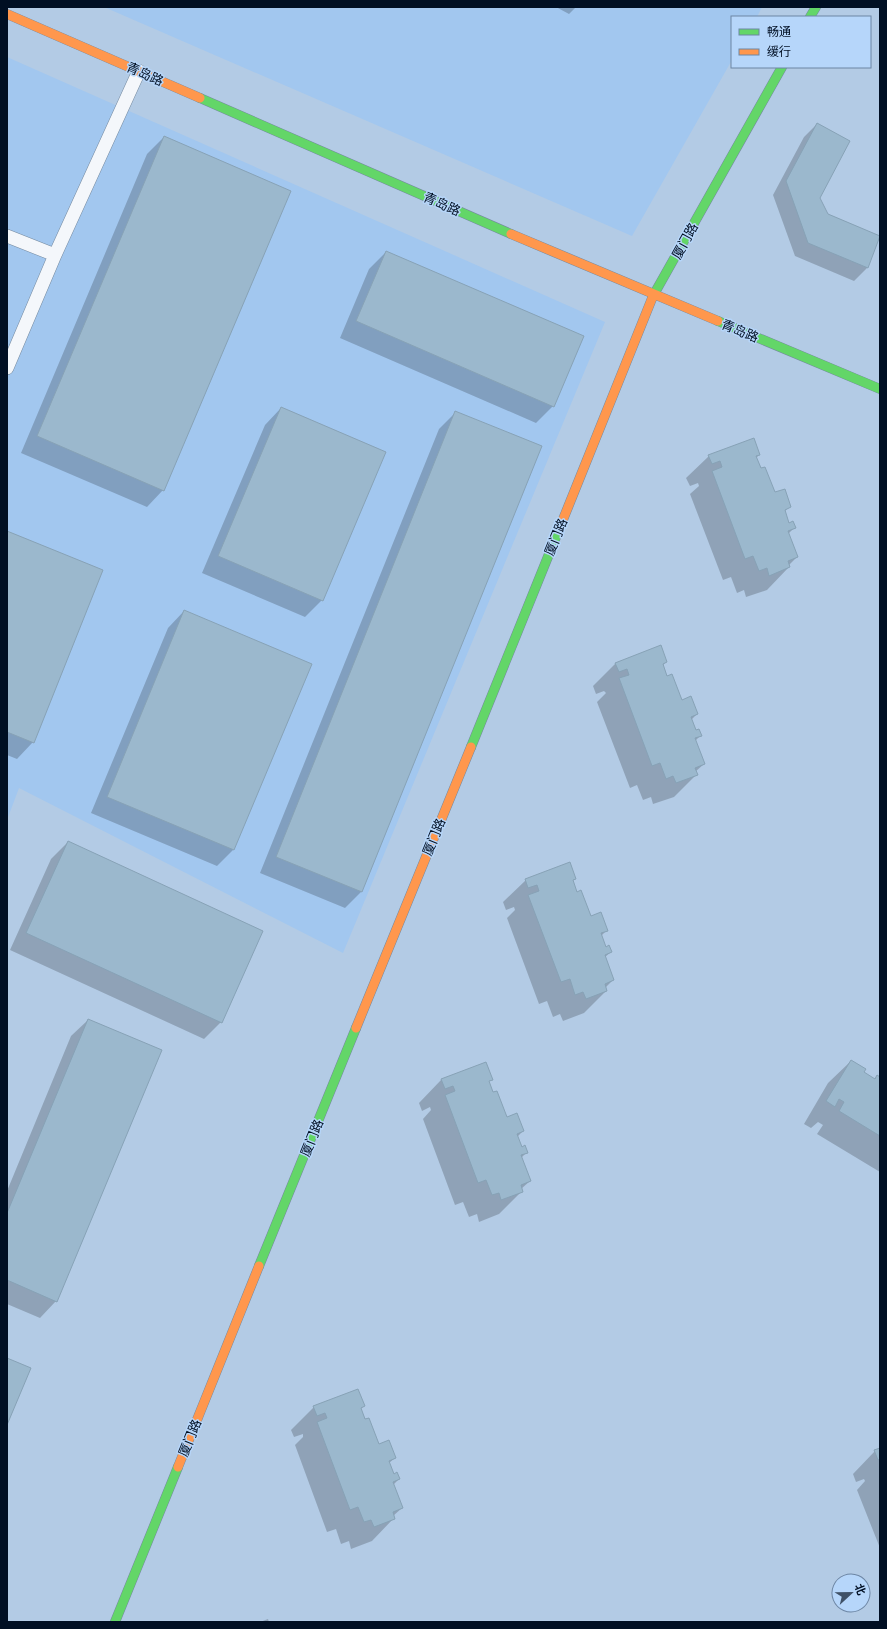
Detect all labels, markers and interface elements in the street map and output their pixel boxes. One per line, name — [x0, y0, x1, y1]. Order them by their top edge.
legend — [731, 16, 871, 68]
text: 畅通 — [767, 25, 791, 39]
text: 缓行 — [767, 45, 791, 59]
street label: 青岛路 — [124, 59, 166, 89]
street label: 青岛路 — [421, 189, 463, 219]
street label: 厦门路 — [669, 220, 701, 262]
street label: 青岛路 — [719, 317, 761, 345]
street label: 厦门路 — [542, 516, 570, 558]
street label: 厦门路 — [420, 816, 448, 858]
street label: 厦门路 — [298, 1117, 326, 1159]
street label: 厦门路 — [176, 1417, 204, 1459]
north arrow — [831, 1573, 871, 1613]
text: 北 — [852, 1582, 868, 1597]

